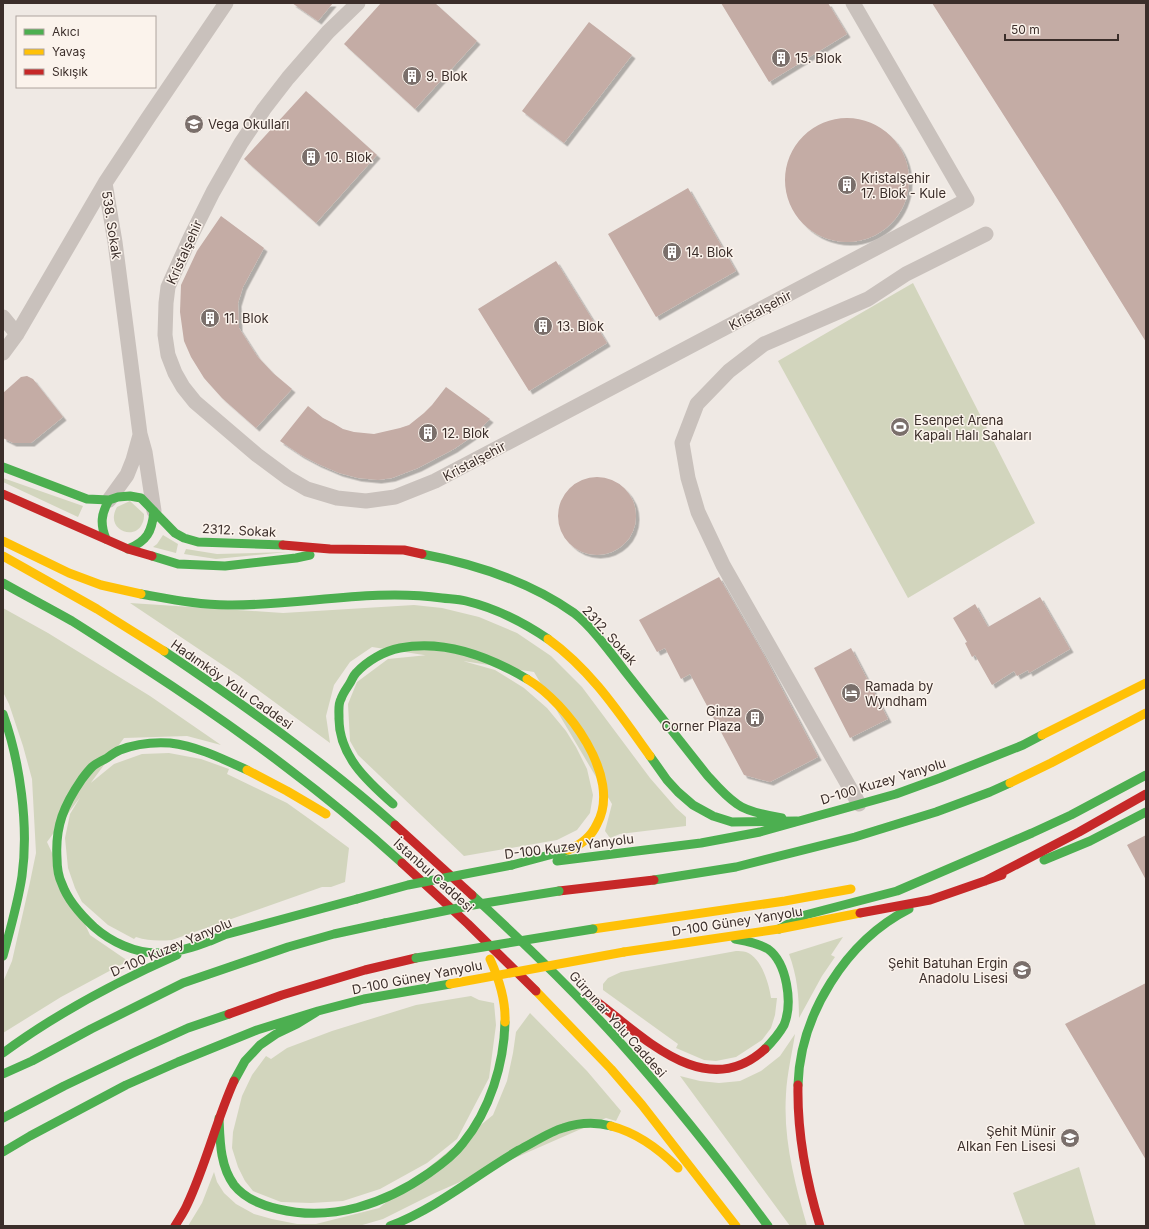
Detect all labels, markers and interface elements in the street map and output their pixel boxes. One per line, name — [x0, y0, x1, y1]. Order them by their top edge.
legend — [16, 16, 156, 88]
scale bar — [1005, 16, 1118, 42]
text: 50 m — [1011, 22, 1040, 37]
text: Akıcı — [52, 24, 80, 39]
text: Yavaş — [52, 44, 86, 59]
building icon: 15. Blok — [770, 47, 792, 69]
place label: 15. Blok — [795, 50, 842, 66]
text: Sıkışık — [52, 64, 88, 79]
building icon: 9. Blok — [401, 65, 423, 87]
place label: 9. Blok — [426, 68, 468, 84]
school or university icon: Vega Okulları — [183, 113, 205, 135]
place label: Vega Okulları — [208, 116, 289, 132]
building icon: 10. Blok — [300, 146, 322, 168]
place label: 10. Blok — [325, 149, 372, 165]
place label: Kristalşehir 17. Blok - Kule — [861, 170, 946, 201]
building icon: Kristalşehir 17. Blok - Kule — [836, 174, 858, 196]
street label: 538. Sokak — [99, 190, 125, 260]
street label: Kristalşehir — [163, 217, 205, 287]
building icon: 14. Blok — [661, 241, 683, 263]
place label: 14. Blok — [686, 244, 733, 260]
street label: Kristalşehir — [726, 287, 794, 333]
building icon: 11. Blok — [199, 307, 221, 329]
place label: 11. Blok — [224, 310, 269, 326]
building icon: 13. Blok — [532, 315, 554, 337]
place label: 13. Blok — [557, 318, 604, 334]
place label: Esenpet Arena Kapalı Halı Sahaları — [914, 412, 1032, 443]
sports icon: Esenpet Arena Kapalı Halı Sahaları — [889, 416, 911, 438]
building icon: 12. Blok — [417, 422, 439, 444]
place label: 12. Blok — [442, 425, 489, 441]
street label: Kristalşehir — [440, 438, 508, 484]
street label: 2312. Sokak — [201, 520, 277, 540]
street label: 2312. Sokak — [579, 602, 641, 668]
street label: Hadımköy Yolu Caddesi — [168, 636, 296, 732]
place label: Ramada by Wyndham — [865, 678, 933, 709]
hotel icon: Ramada by Wyndham — [840, 682, 862, 704]
place label: Ginza Corner Plaza — [662, 703, 741, 734]
building icon: Ginza Corner Plaza — [744, 707, 766, 729]
street label: D-100 Kuzey Yanyolu — [818, 754, 948, 808]
street label: D-100 Kuzey Yanyolu — [503, 830, 635, 862]
street label: İstanbul Caddesi — [391, 835, 477, 915]
street label: D-100 Güney Yanyolu — [670, 903, 804, 939]
street label: D-100 Kuzey Yanyolu — [108, 914, 234, 980]
place label: Şehit Batuhan Ergin Anadolu Lisesi — [888, 955, 1008, 986]
street label: D-100 Güney Yanyolu — [350, 957, 484, 997]
school or university icon: Şehit Batuhan Ergin Anadolu Lisesi — [1011, 959, 1033, 981]
street label: Gürpınar Yolu Caddesi — [566, 968, 670, 1080]
place label: Şehit Münir Alkan Fen Lisesi — [957, 1123, 1056, 1154]
school or university icon: Şehit Münir Alkan Fen Lisesi — [1059, 1127, 1081, 1149]

